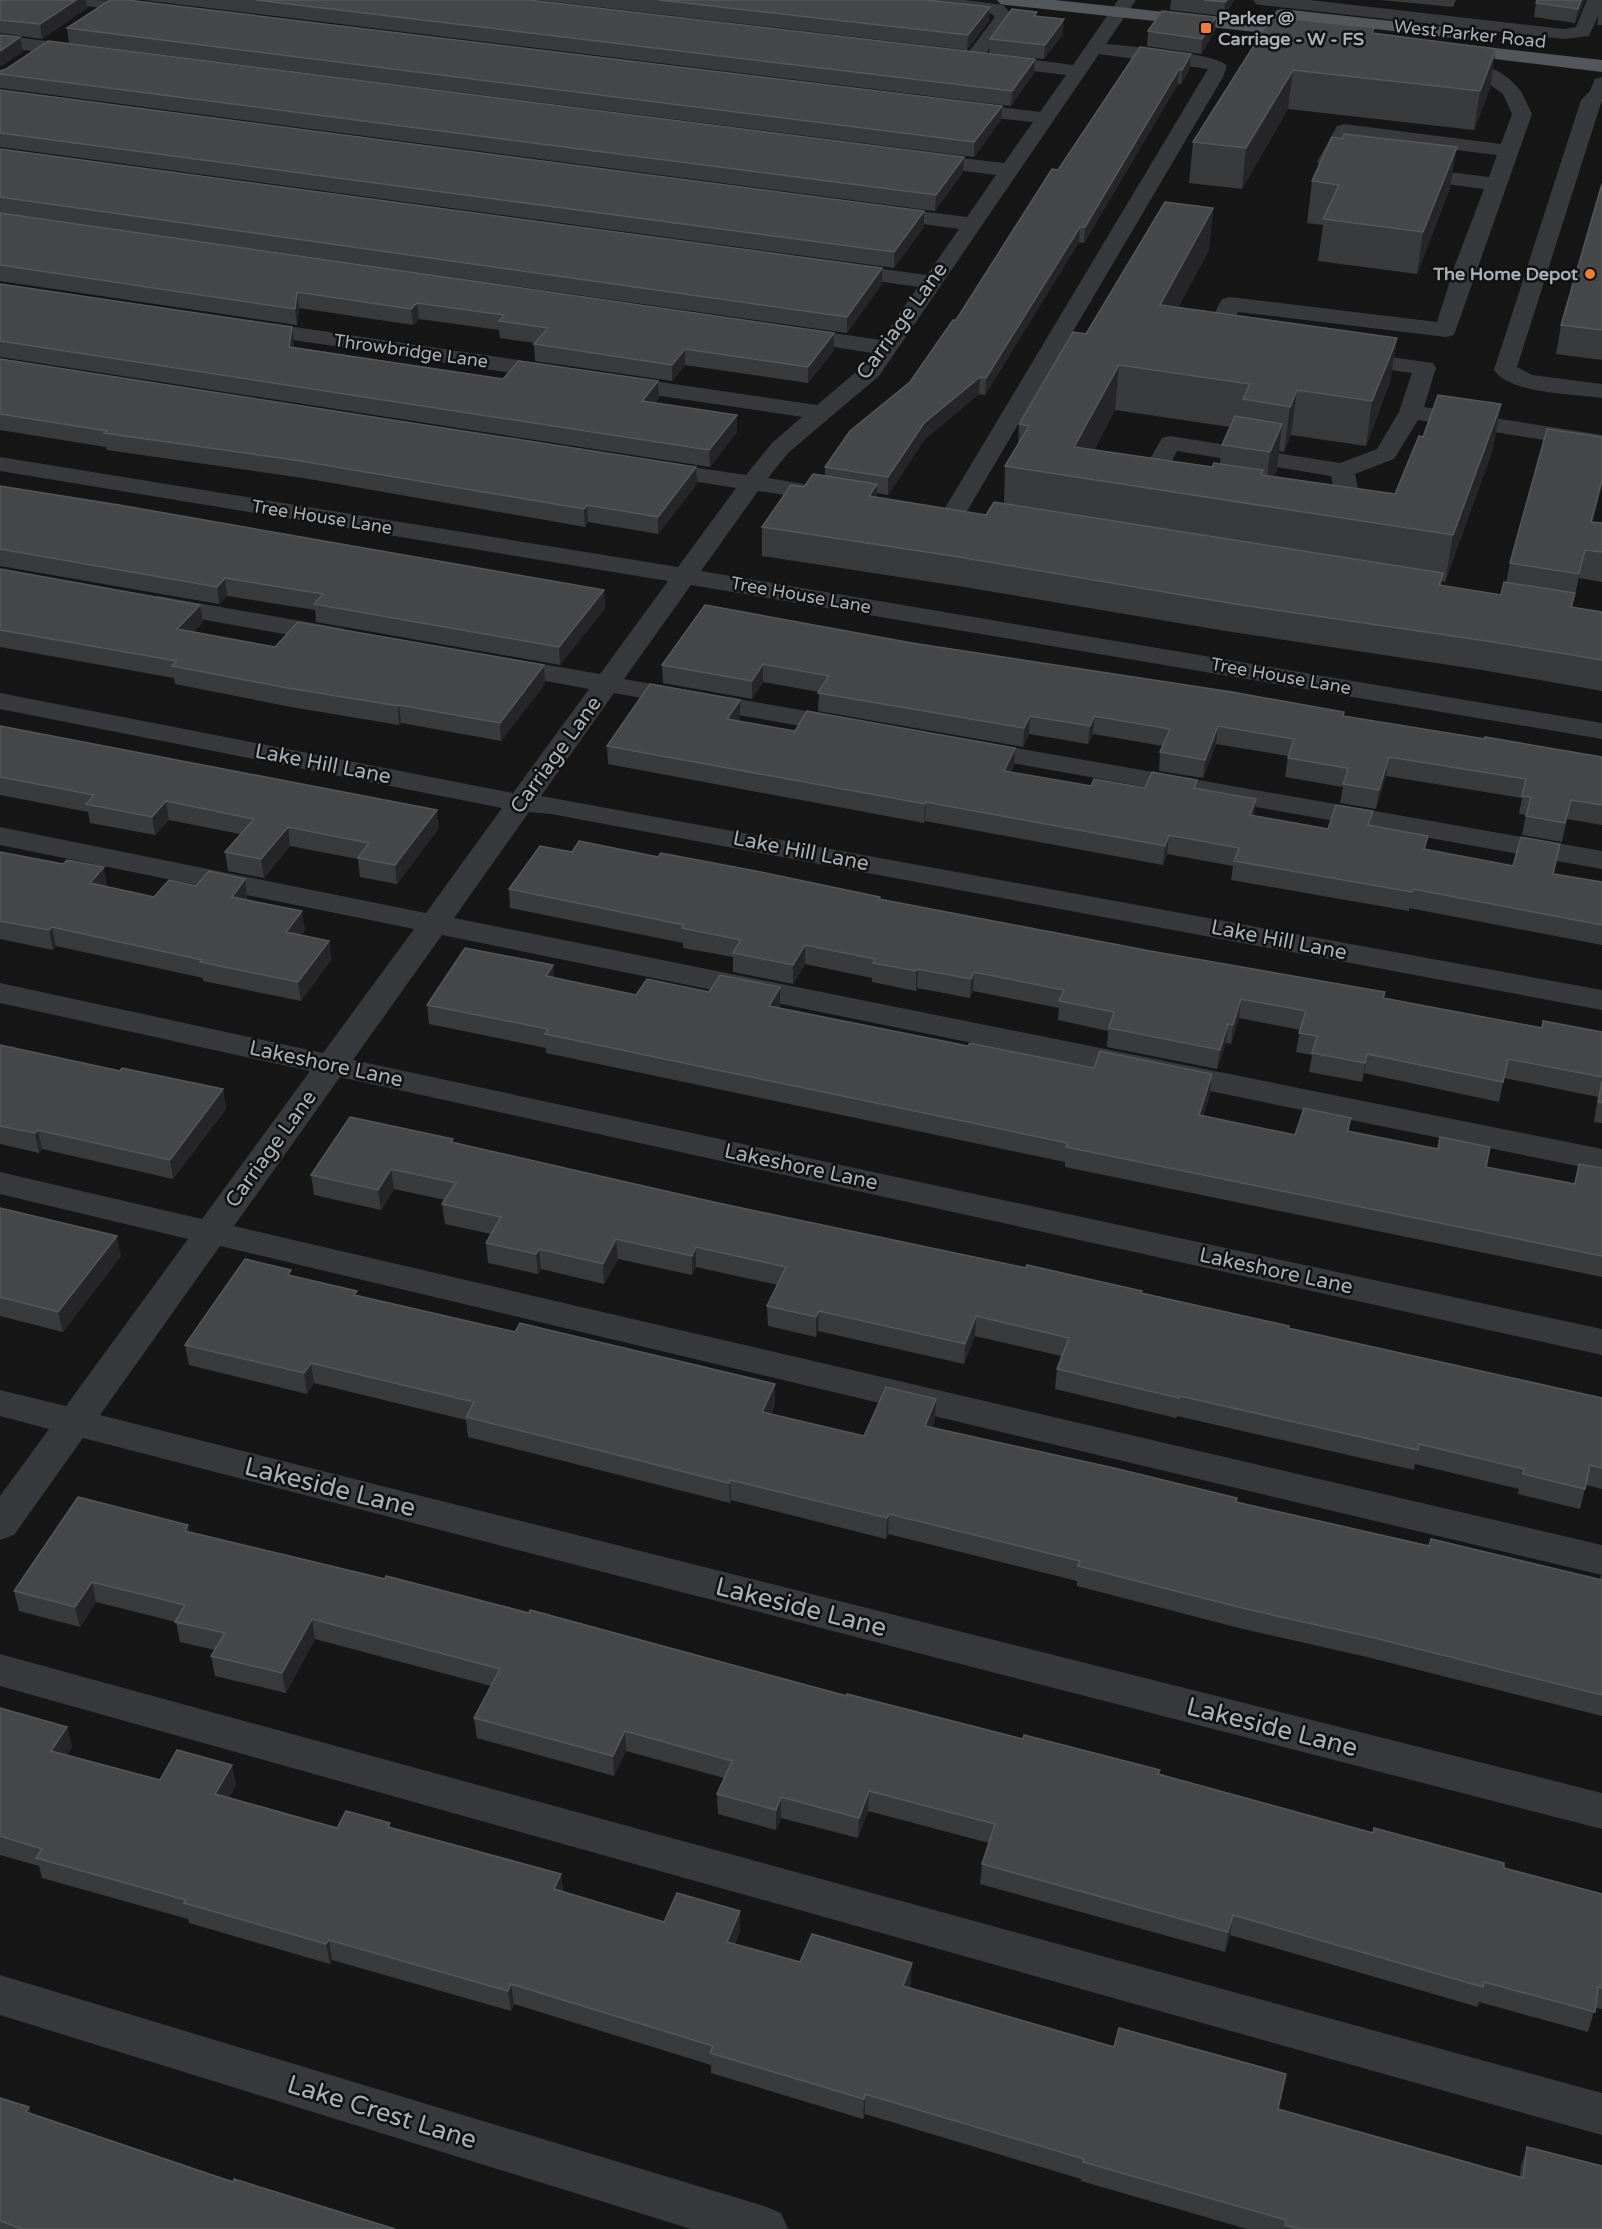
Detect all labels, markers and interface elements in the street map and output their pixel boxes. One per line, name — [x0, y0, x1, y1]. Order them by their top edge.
place label: Parker @ Carriage - W - FS — [1218, 7, 1364, 50]
street label: West Parker Road — [1393, 15, 1547, 53]
marker: Parker @ Carriage - W - FS — [1199, 21, 1213, 35]
street label: Carriage Lane — [851, 257, 953, 384]
place label: The Home Depot — [1432, 263, 1578, 285]
marker: The Home Depot — [1583, 267, 1597, 281]
street label: Throwbridge Lane — [332, 329, 490, 373]
street label: Tree House Lane — [250, 495, 394, 539]
street label: Tree House Lane — [729, 572, 873, 618]
street label: Tree House Lane — [1209, 653, 1353, 699]
street label: Carriage Lane — [505, 691, 607, 818]
street label: Lake Hill Lane — [253, 739, 393, 789]
street label: Lake Hill Lane — [731, 826, 871, 876]
street label: Lake Hill Lane — [1209, 915, 1349, 965]
street label: Lakeshore Lane — [247, 1036, 405, 1093]
street label: Carriage Lane — [220, 1085, 322, 1212]
street label: Lakeshore Lane — [722, 1139, 880, 1196]
street label: Lakeshore Lane — [1197, 1243, 1355, 1300]
street label: Lakeside Lane — [241, 1451, 419, 1523]
street label: Lakeside Lane — [712, 1571, 890, 1643]
street label: Lakeside Lane — [1183, 1691, 1361, 1763]
street label: Lake Crest Lane — [284, 2068, 480, 2156]

